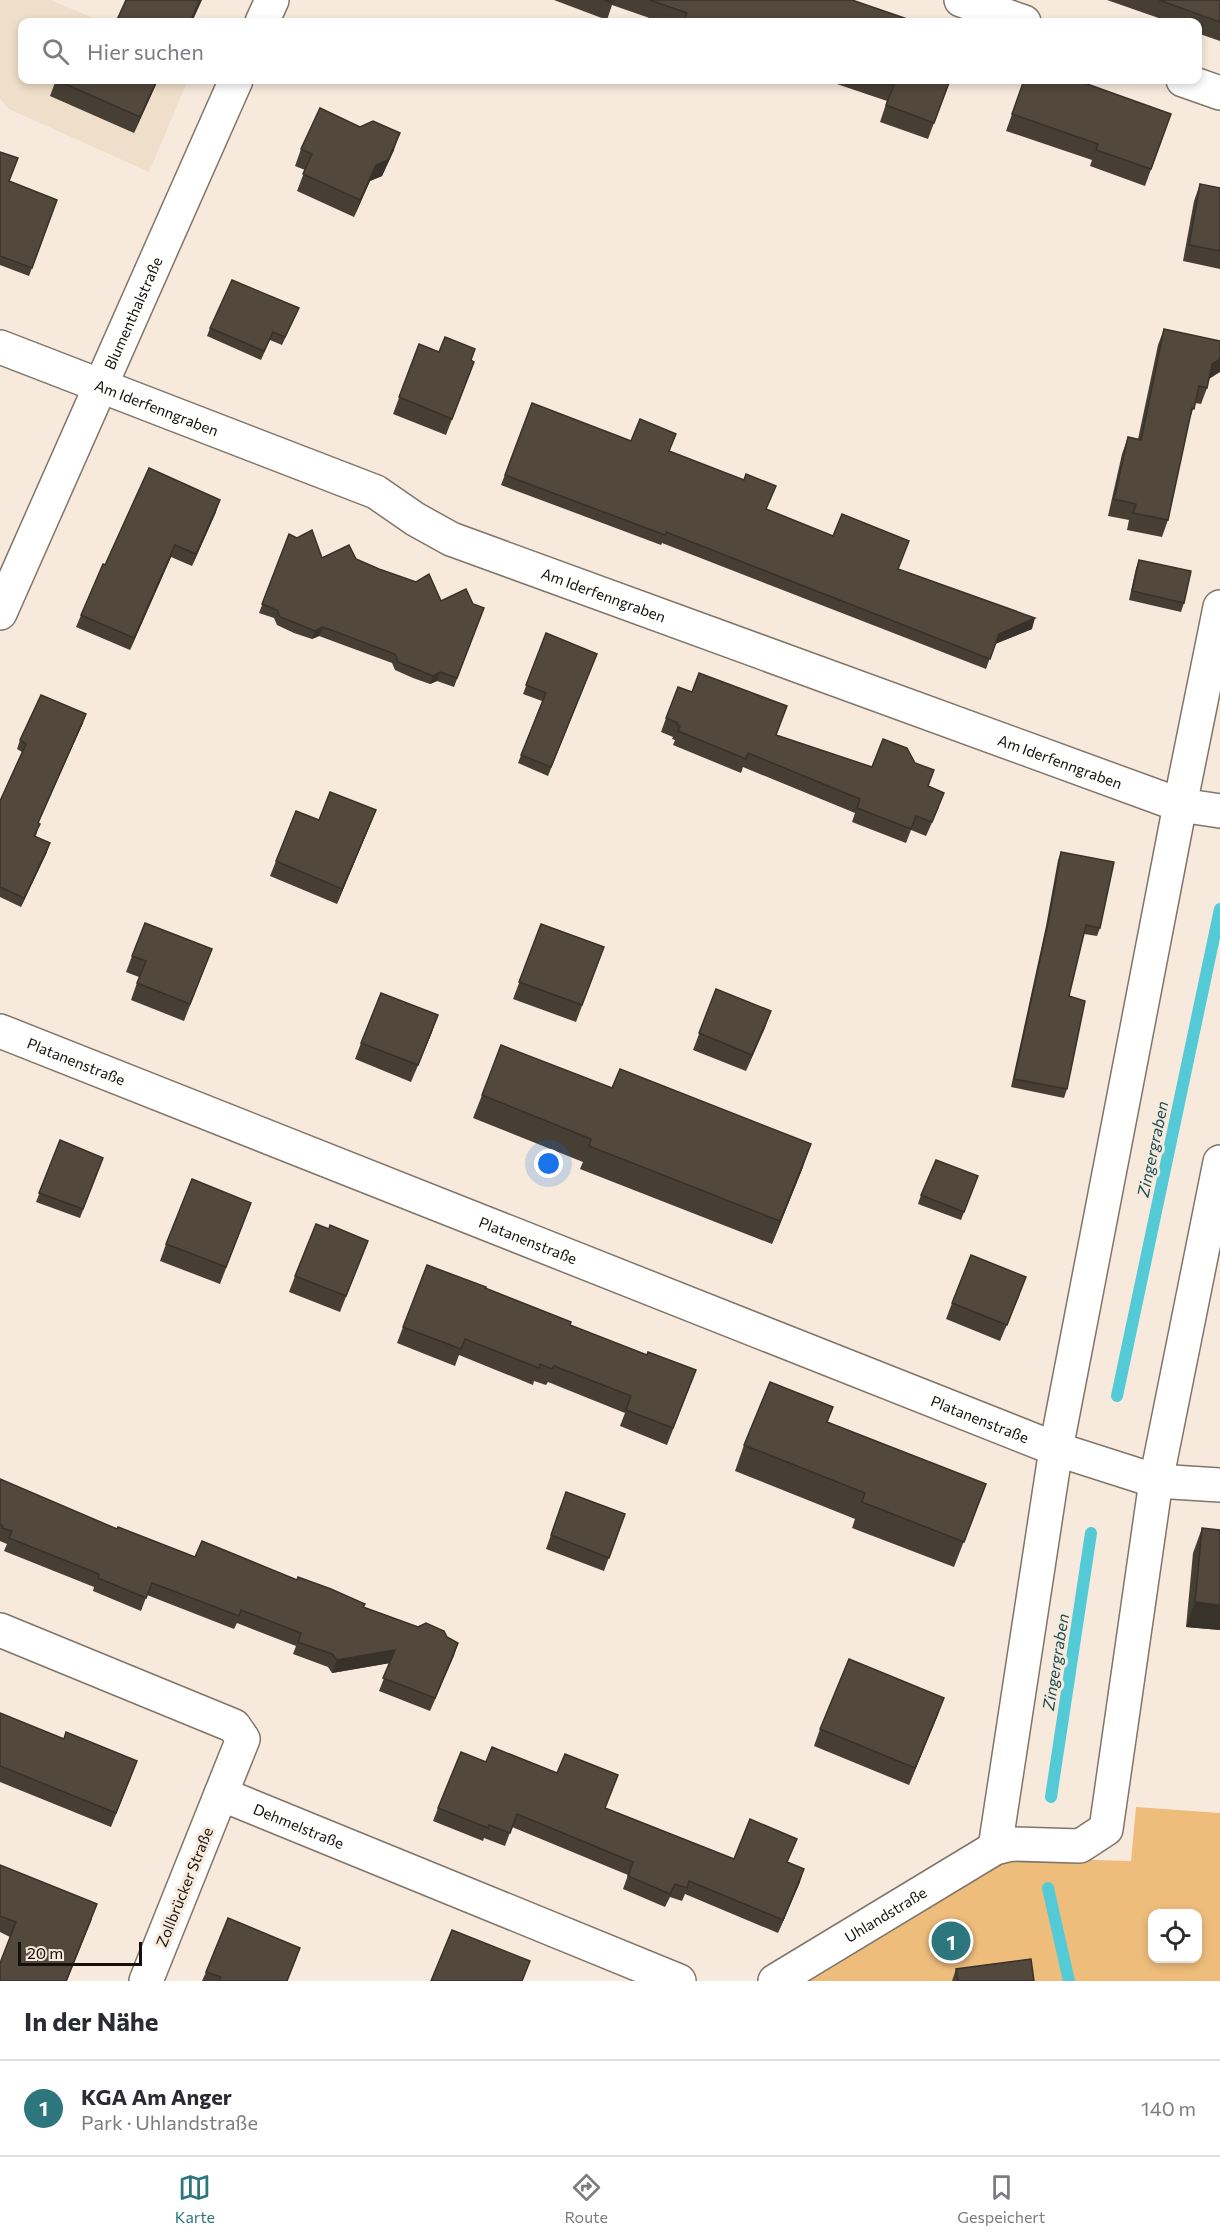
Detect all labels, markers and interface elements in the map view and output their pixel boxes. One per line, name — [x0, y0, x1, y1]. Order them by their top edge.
search box — [18, 18, 1202, 84]
icon: search — [39, 35, 72, 68]
text: Hier suchen — [87, 38, 204, 65]
street label: Blumenthalstraße — [100, 254, 166, 372]
street label: Am Iderfenngraben — [92, 375, 221, 439]
street label: Am Iderfenngraben — [539, 564, 668, 626]
street label: Am Iderfenngraben — [995, 730, 1125, 792]
street label: Platanenstraße — [25, 1034, 128, 1089]
water label: Zingergraben — [1132, 1099, 1171, 1200]
your location — [534, 1149, 563, 1178]
street label: Platanenstraße — [477, 1213, 580, 1268]
street label: Platanenstraße — [928, 1391, 1032, 1446]
water label: Zingergraben — [1038, 1612, 1072, 1713]
street label: Dehmelstraße — [251, 1799, 347, 1852]
street label: Zollbrücker Straße — [152, 1825, 216, 1949]
street label: Uhlandstraße — [841, 1883, 930, 1946]
map controls — [1148, 1909, 1202, 1963]
button: locate — [1148, 1909, 1202, 1963]
pin: 1 — [932, 1918, 970, 1964]
scale bar — [18, 1939, 142, 1966]
text: 20 m — [27, 1943, 63, 1962]
text: In der Nähe — [24, 2005, 159, 2036]
text: KGA Am Anger — [81, 2083, 232, 2110]
text: 1 — [39, 2096, 48, 2120]
text: 140 m — [1141, 2096, 1196, 2120]
text: Park · Uhlandstraße — [81, 2110, 258, 2134]
tab: Karte — [175, 2171, 215, 2226]
tab: Route — [564, 2171, 608, 2226]
tab: Gespeichert — [957, 2171, 1045, 2226]

